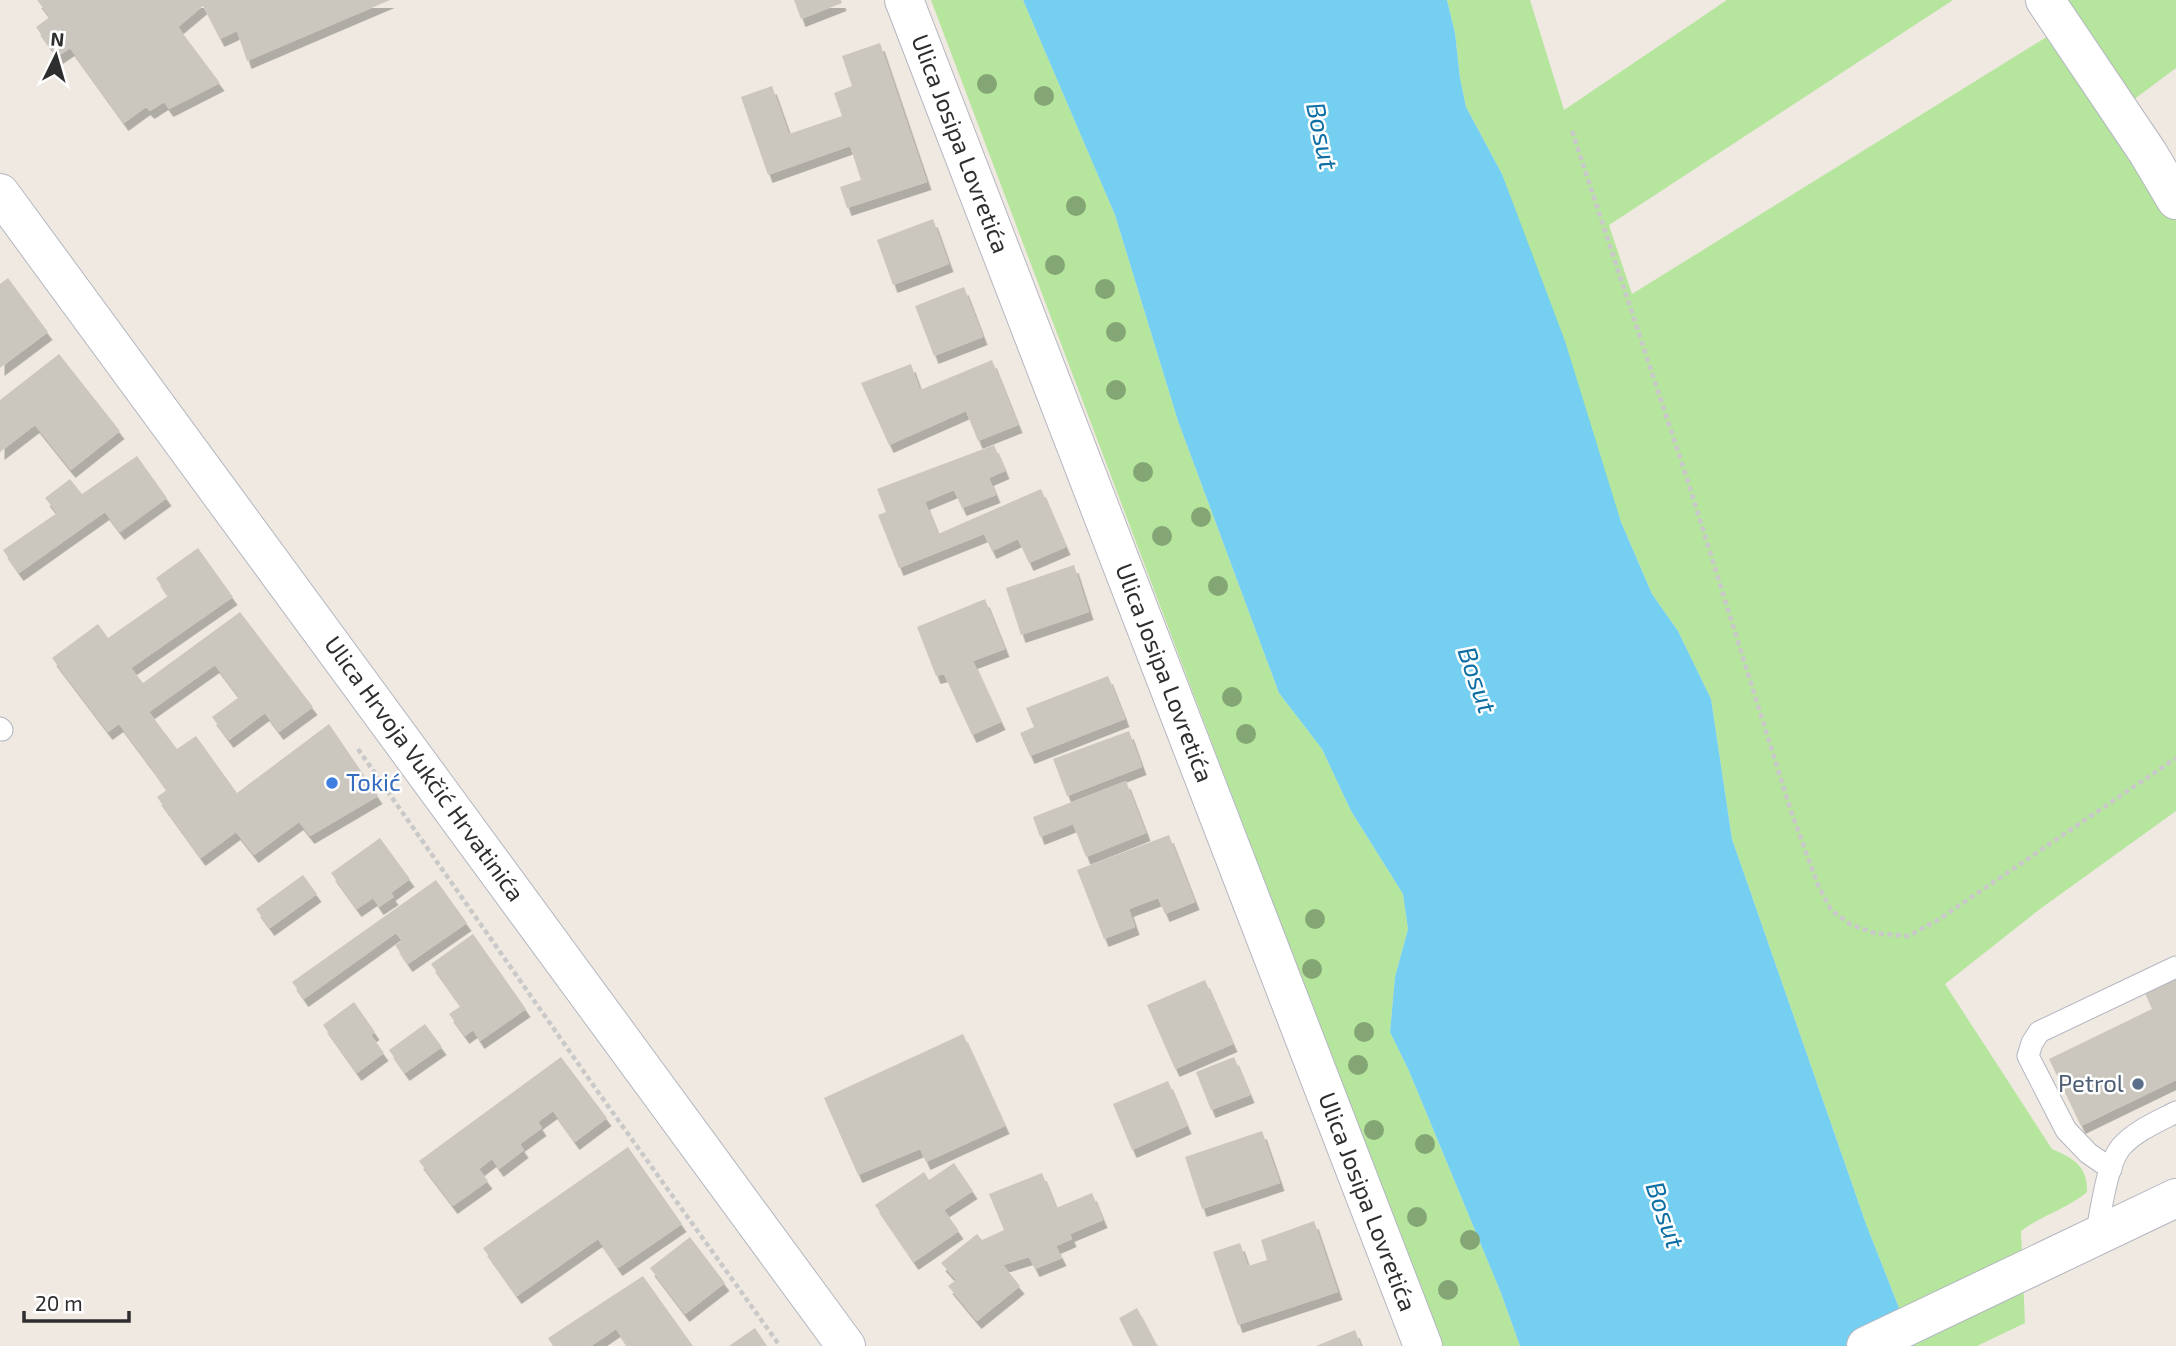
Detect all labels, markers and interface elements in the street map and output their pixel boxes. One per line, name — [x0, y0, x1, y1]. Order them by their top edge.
north arrow — [21, 21, 91, 91]
text: N — [50, 27, 65, 51]
street label: Ulica Josipa Lovretića — [906, 30, 1016, 257]
water label: Bosut — [1301, 99, 1346, 173]
street label: Ulica Josipa Lovretića — [1110, 559, 1220, 786]
street label: Ulica Hrvoja Vukčić Hrvatinića — [319, 630, 531, 906]
water label: Bosut — [1453, 642, 1504, 717]
place label: Tokić — [346, 767, 401, 796]
marker: Tokić — [324, 775, 340, 791]
place label: Petrol — [2058, 1068, 2124, 1097]
marker: Petrol — [2130, 1076, 2146, 1092]
street label: Ulica Josipa Lovretića — [1313, 1088, 1423, 1315]
water label: Bosut — [1641, 1177, 1692, 1252]
scale bar — [24, 1280, 130, 1324]
text: 20 m — [35, 1290, 83, 1315]

